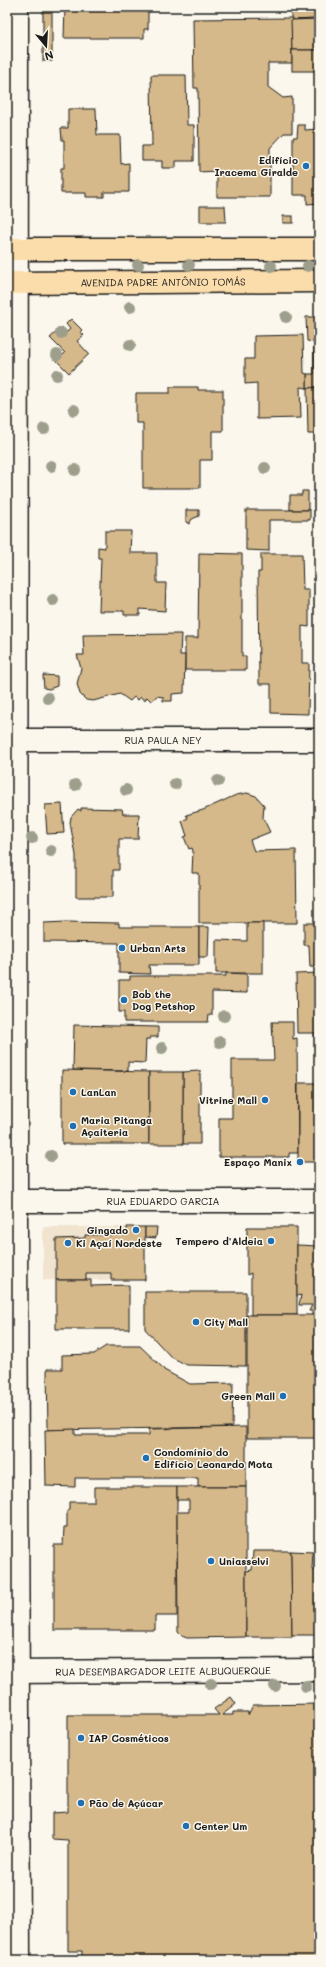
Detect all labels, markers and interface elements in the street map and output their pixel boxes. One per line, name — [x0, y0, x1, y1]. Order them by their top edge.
north arrow — [26, 26, 66, 66]
text: N — [43, 48, 56, 64]
place label: Edifício Iracema Giralde — [215, 153, 298, 179]
marker: Edifício Iracema Giralde — [301, 161, 311, 171]
street label: AVENIDA PADRE ANTÔNIO TOMÁS — [80, 274, 246, 290]
street label: RUA PAULA NEY — [124, 733, 202, 747]
place label: Urban Arts — [130, 941, 186, 955]
marker: Urban Arts — [117, 943, 127, 953]
place label: Bob the Dog Petshop — [132, 987, 195, 1013]
marker: Bob the Dog Petshop — [119, 995, 129, 1005]
place label: LanLan — [81, 1085, 117, 1099]
marker: LanLan — [68, 1087, 78, 1097]
place label: Vitrine Mall — [199, 1093, 257, 1107]
marker: Vitrine Mall — [260, 1095, 270, 1105]
place label: Maria Pitanga Açaiteria — [81, 1113, 152, 1139]
marker: Maria Pitanga Açaiteria — [68, 1121, 78, 1131]
place label: Espaço Manix — [224, 1155, 292, 1169]
marker: Espaço Manix — [295, 1157, 305, 1167]
street label: RUA EDUARDO GARCIA — [106, 1194, 220, 1208]
place label: Gingado — [87, 1223, 128, 1237]
marker: Gingado — [131, 1225, 141, 1235]
place label: Tempero d'Aldeia — [176, 1234, 263, 1248]
place label: Ki Açaí Nordeste — [76, 1236, 162, 1250]
marker: Tempero d'Aldeia — [266, 1236, 276, 1246]
marker: Ki Açaí Nordeste — [63, 1238, 73, 1248]
place label: City Mall — [204, 1315, 248, 1329]
marker: City Mall — [191, 1317, 201, 1327]
place label: Green Mall — [221, 1389, 275, 1403]
marker: Green Mall — [278, 1391, 288, 1401]
place label: Condomínio do Edifício Leonardo Mota — [154, 1445, 273, 1471]
marker: Condomínio do Edifício Leonardo Mota — [141, 1453, 151, 1463]
place label: Uniasselvi — [219, 1554, 269, 1568]
marker: Uniasselvi — [206, 1556, 216, 1566]
street label: RUA DESEMBARGADOR LEITE ALBUQUERQUE — [55, 1663, 271, 1679]
place label: IAP Cosméticos — [89, 1731, 169, 1745]
marker: IAP Cosméticos — [76, 1733, 86, 1743]
place label: Pão de Açúcar — [89, 1796, 163, 1810]
marker: Pão de Açúcar — [76, 1798, 86, 1808]
place label: Center Um — [194, 1819, 247, 1833]
marker: Center Um — [181, 1821, 191, 1831]

